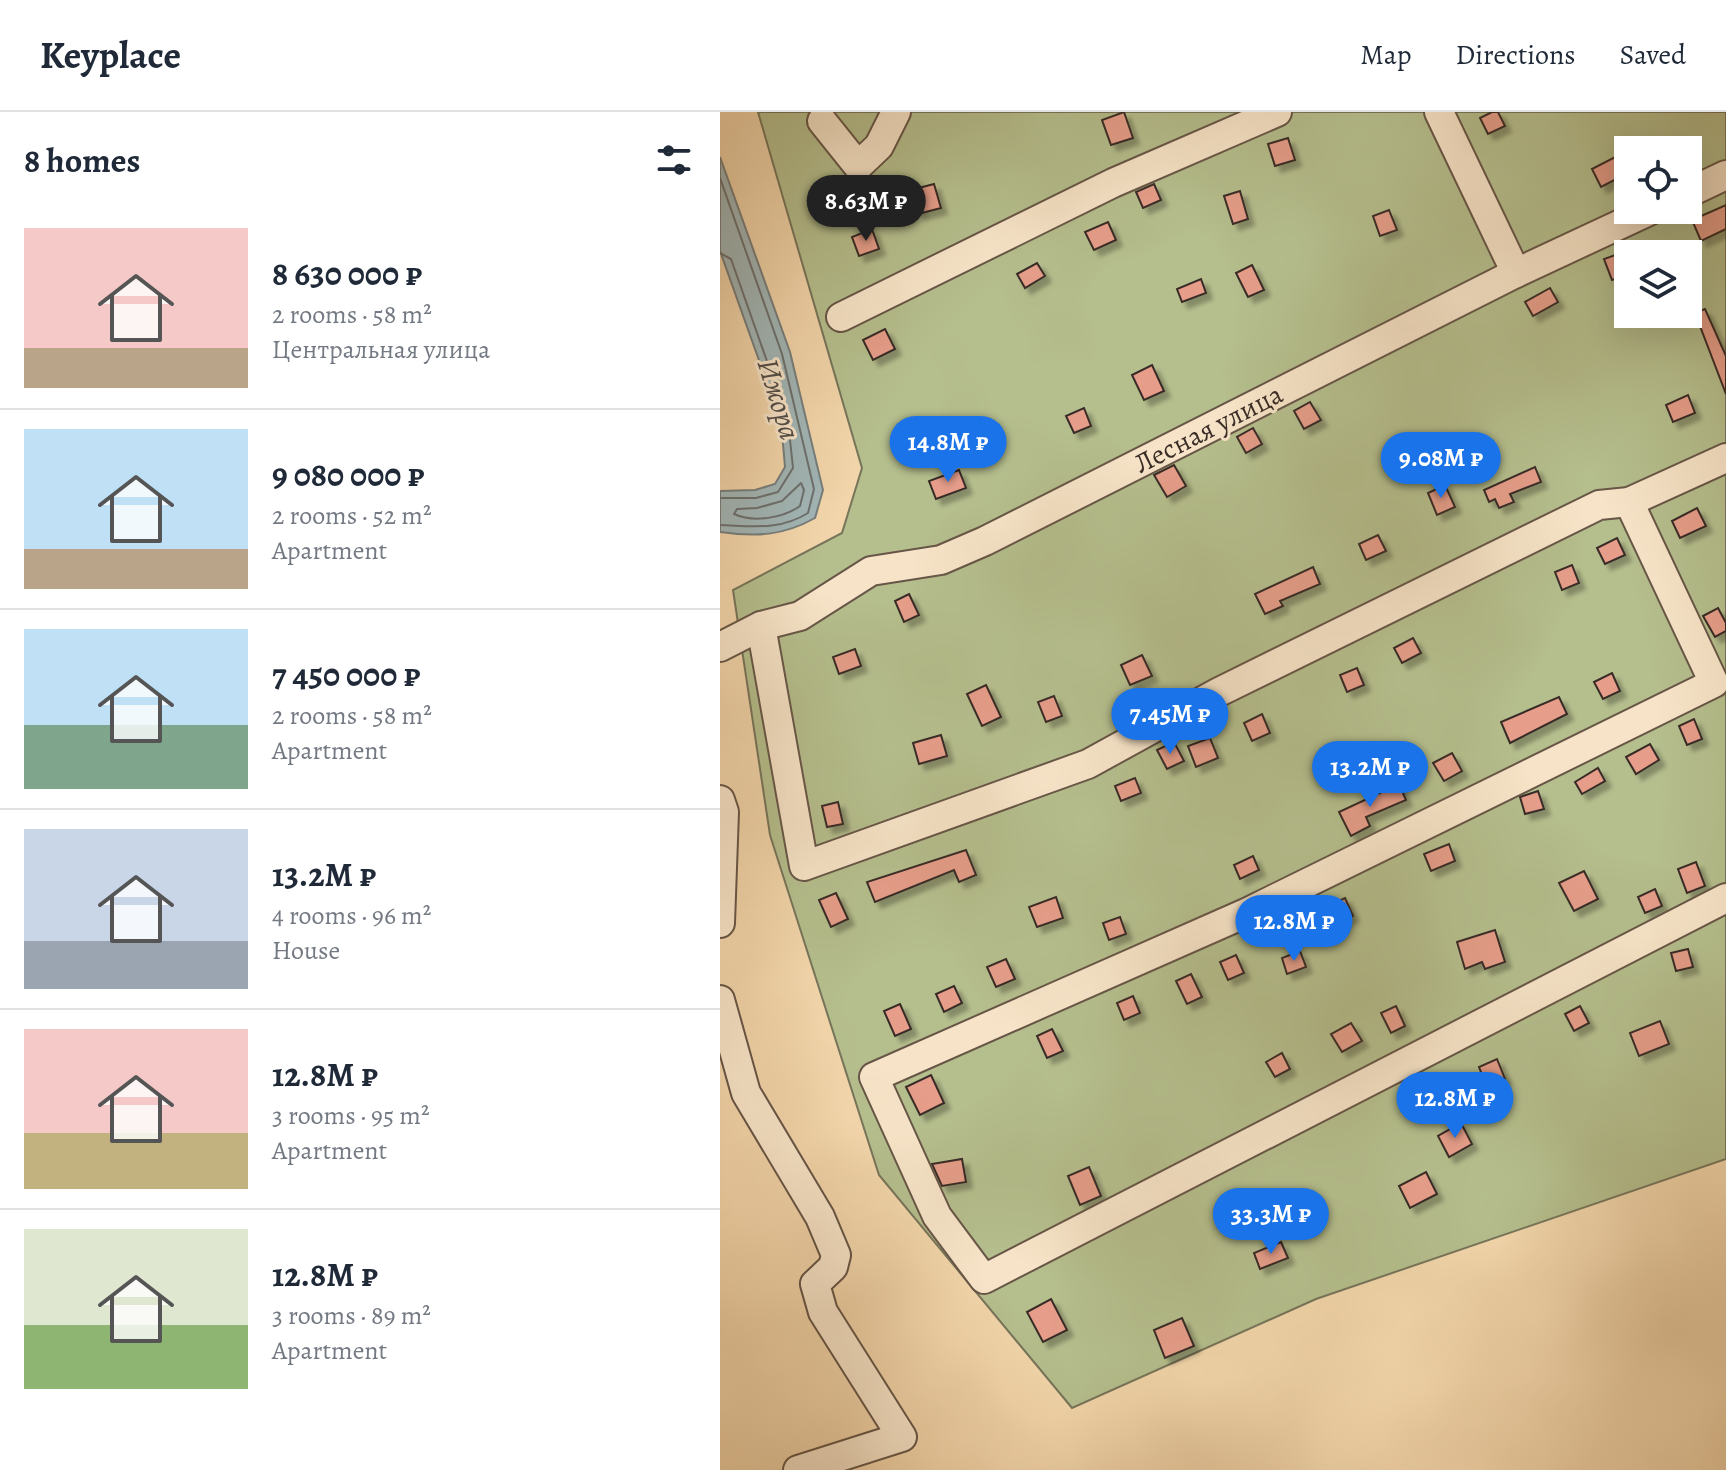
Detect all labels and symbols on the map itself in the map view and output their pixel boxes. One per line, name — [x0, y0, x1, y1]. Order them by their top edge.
pin: 8.63M ₽ — [792, 175, 940, 243]
water label: Ижора — [748, 353, 810, 445]
street label: Лесная улица — [1128, 375, 1289, 483]
pin: 14.8M ₽ — [874, 416, 1022, 484]
pin: 9.08M ₽ — [1367, 432, 1515, 500]
pin: 7.45M ₽ — [1096, 688, 1244, 756]
pin: 13.2M ₽ — [1296, 741, 1444, 809]
pin: 12.8M ₽ — [1220, 895, 1368, 963]
pin: 12.8M ₽ — [1381, 1072, 1529, 1140]
pin: 33.3M ₽ — [1197, 1188, 1345, 1256]

